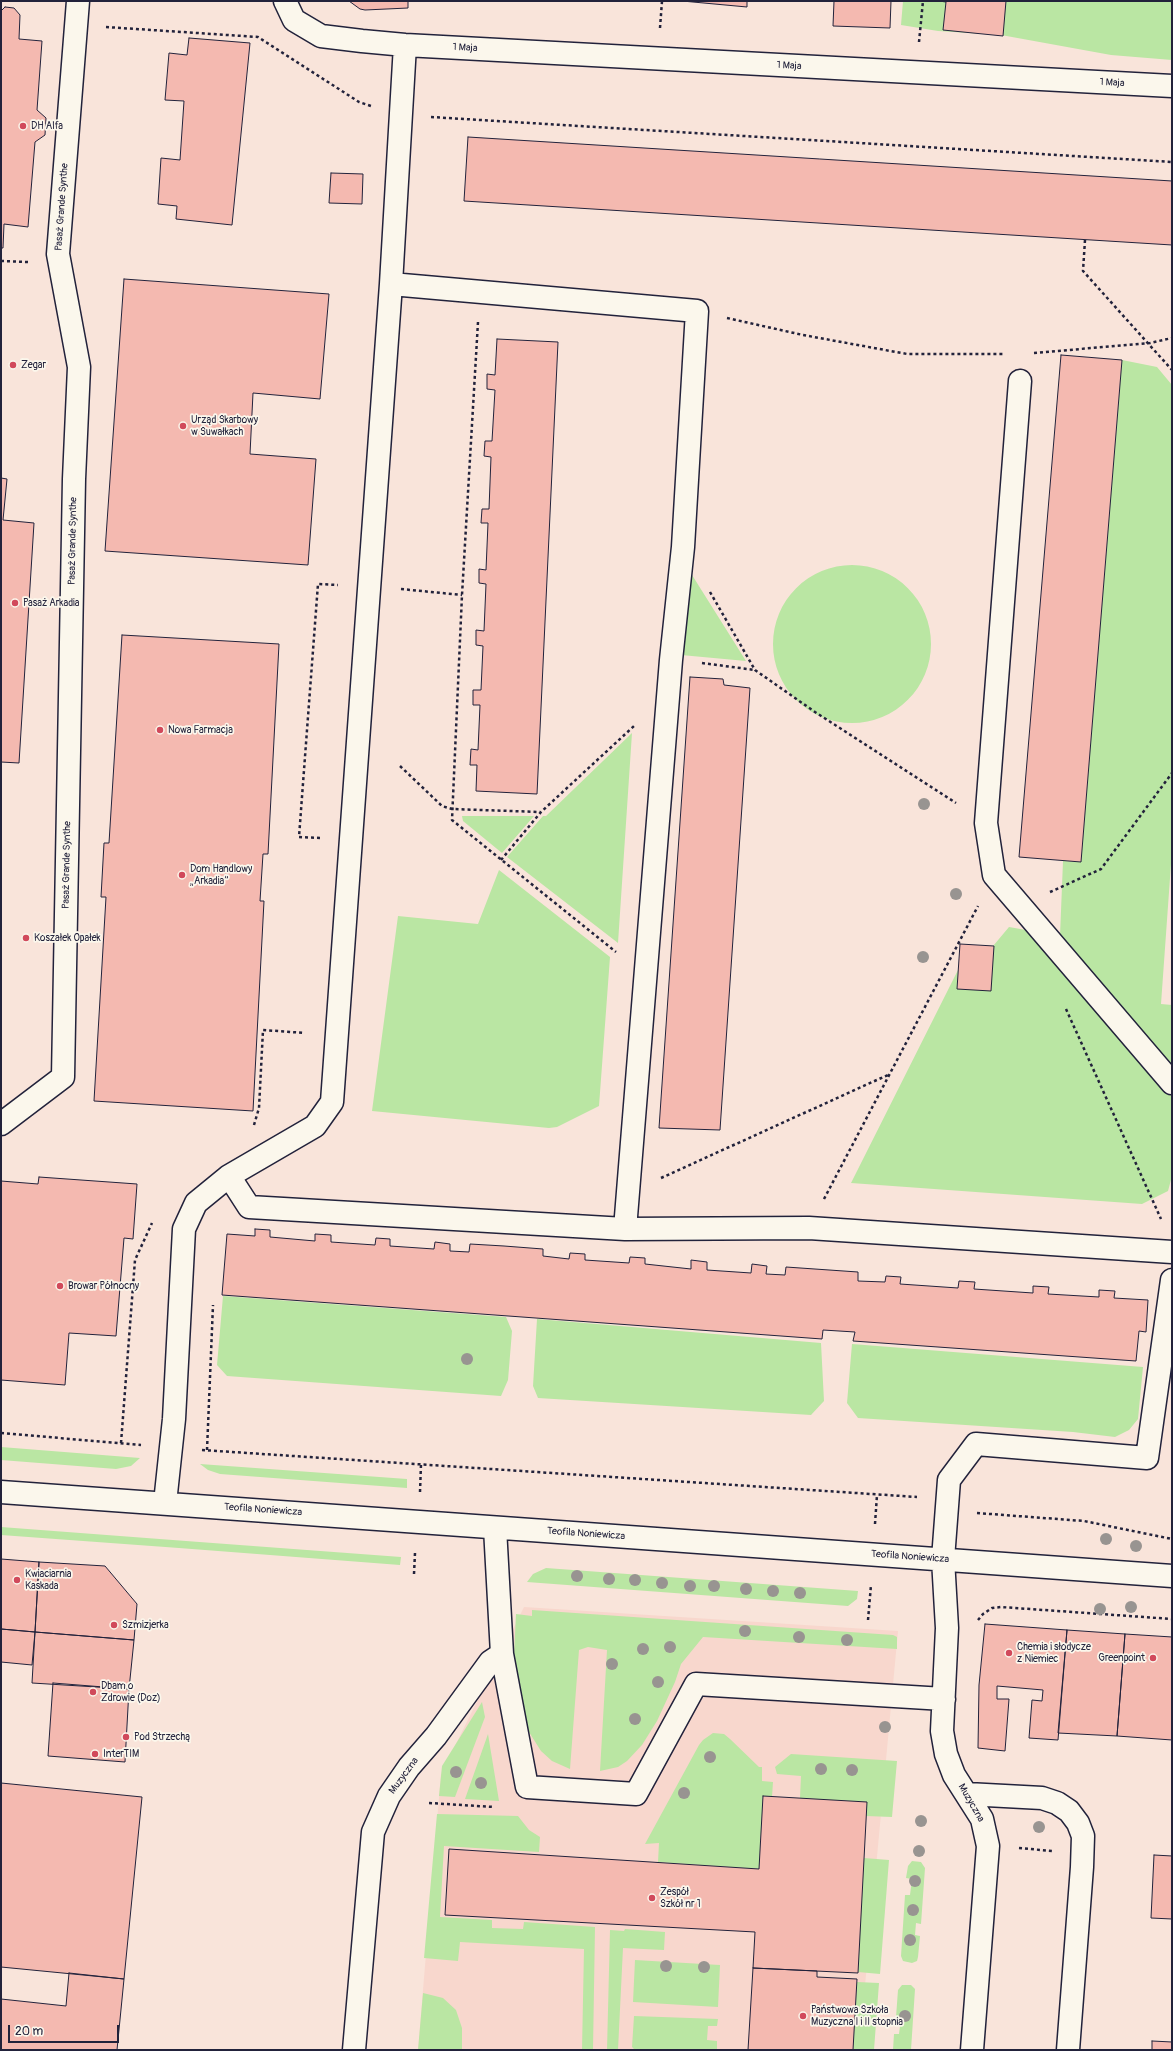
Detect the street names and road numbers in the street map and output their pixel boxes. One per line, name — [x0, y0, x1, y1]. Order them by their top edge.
street label: 1 Maja — [452, 41, 478, 55]
street label: 1 Maja — [776, 59, 802, 73]
street label: 1 Maja — [1099, 76, 1125, 90]
street label: Pasaż Grande Synthe — [53, 163, 71, 251]
street label: Pasaż Grande Synthe — [66, 497, 80, 585]
street label: Pasaż Grande Synthe — [60, 821, 74, 909]
street label: Teofila Noniewicza — [224, 1501, 302, 1519]
street label: Teofila Noniewicza — [547, 1525, 625, 1543]
street label: Teofila Noniewicza — [871, 1548, 949, 1566]
street label: Muzyczna — [387, 1755, 421, 1797]
street label: Muzyczna — [955, 1782, 987, 1824]

